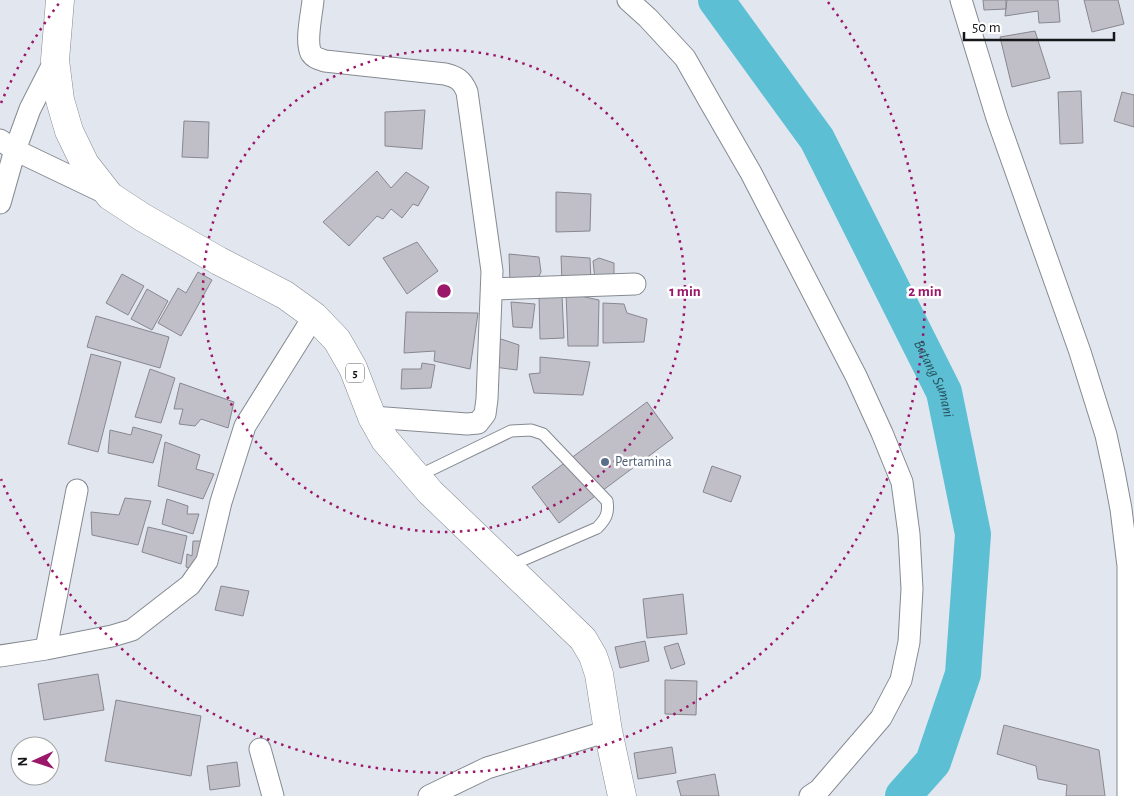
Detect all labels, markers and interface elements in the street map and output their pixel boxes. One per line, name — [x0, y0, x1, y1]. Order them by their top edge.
scale bar — [964, 10, 1114, 42]
text: 50 m — [972, 20, 1001, 35]
centre of rings — [435, 282, 453, 300]
text: 1 min — [669, 284, 701, 299]
text: 2 min — [908, 284, 942, 299]
water label: Batang Sumani — [912, 337, 956, 419]
road number: 5 — [346, 363, 364, 382]
place label: Pertamina — [615, 455, 672, 469]
marker: Pertamina — [599, 456, 611, 468]
north arrow — [10, 736, 60, 786]
text: N — [16, 756, 30, 767]

